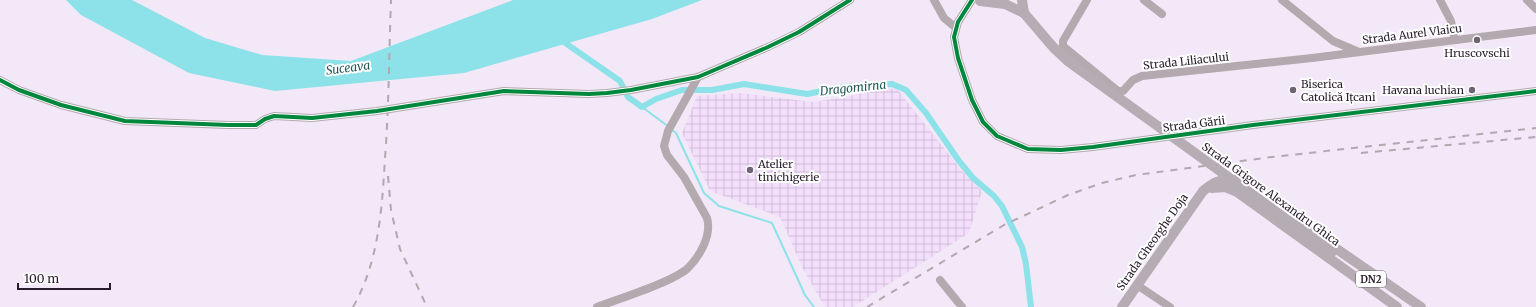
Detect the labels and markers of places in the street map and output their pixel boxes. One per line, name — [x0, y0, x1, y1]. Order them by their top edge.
marker: Hruscovschi — [1472, 35, 1482, 45]
place label: Hruscovschi — [1444, 46, 1510, 60]
place label: Biserica Catolică Ițcani — [1301, 77, 1376, 104]
place label: Havana luchian — [1382, 83, 1465, 97]
marker: Biserica Catolică Ițcani — [1288, 85, 1298, 95]
marker: Havana luchian — [1467, 85, 1477, 95]
place label: Atelier tinichigerie — [757, 157, 820, 184]
marker: Atelier tinichigerie — [745, 165, 755, 175]

